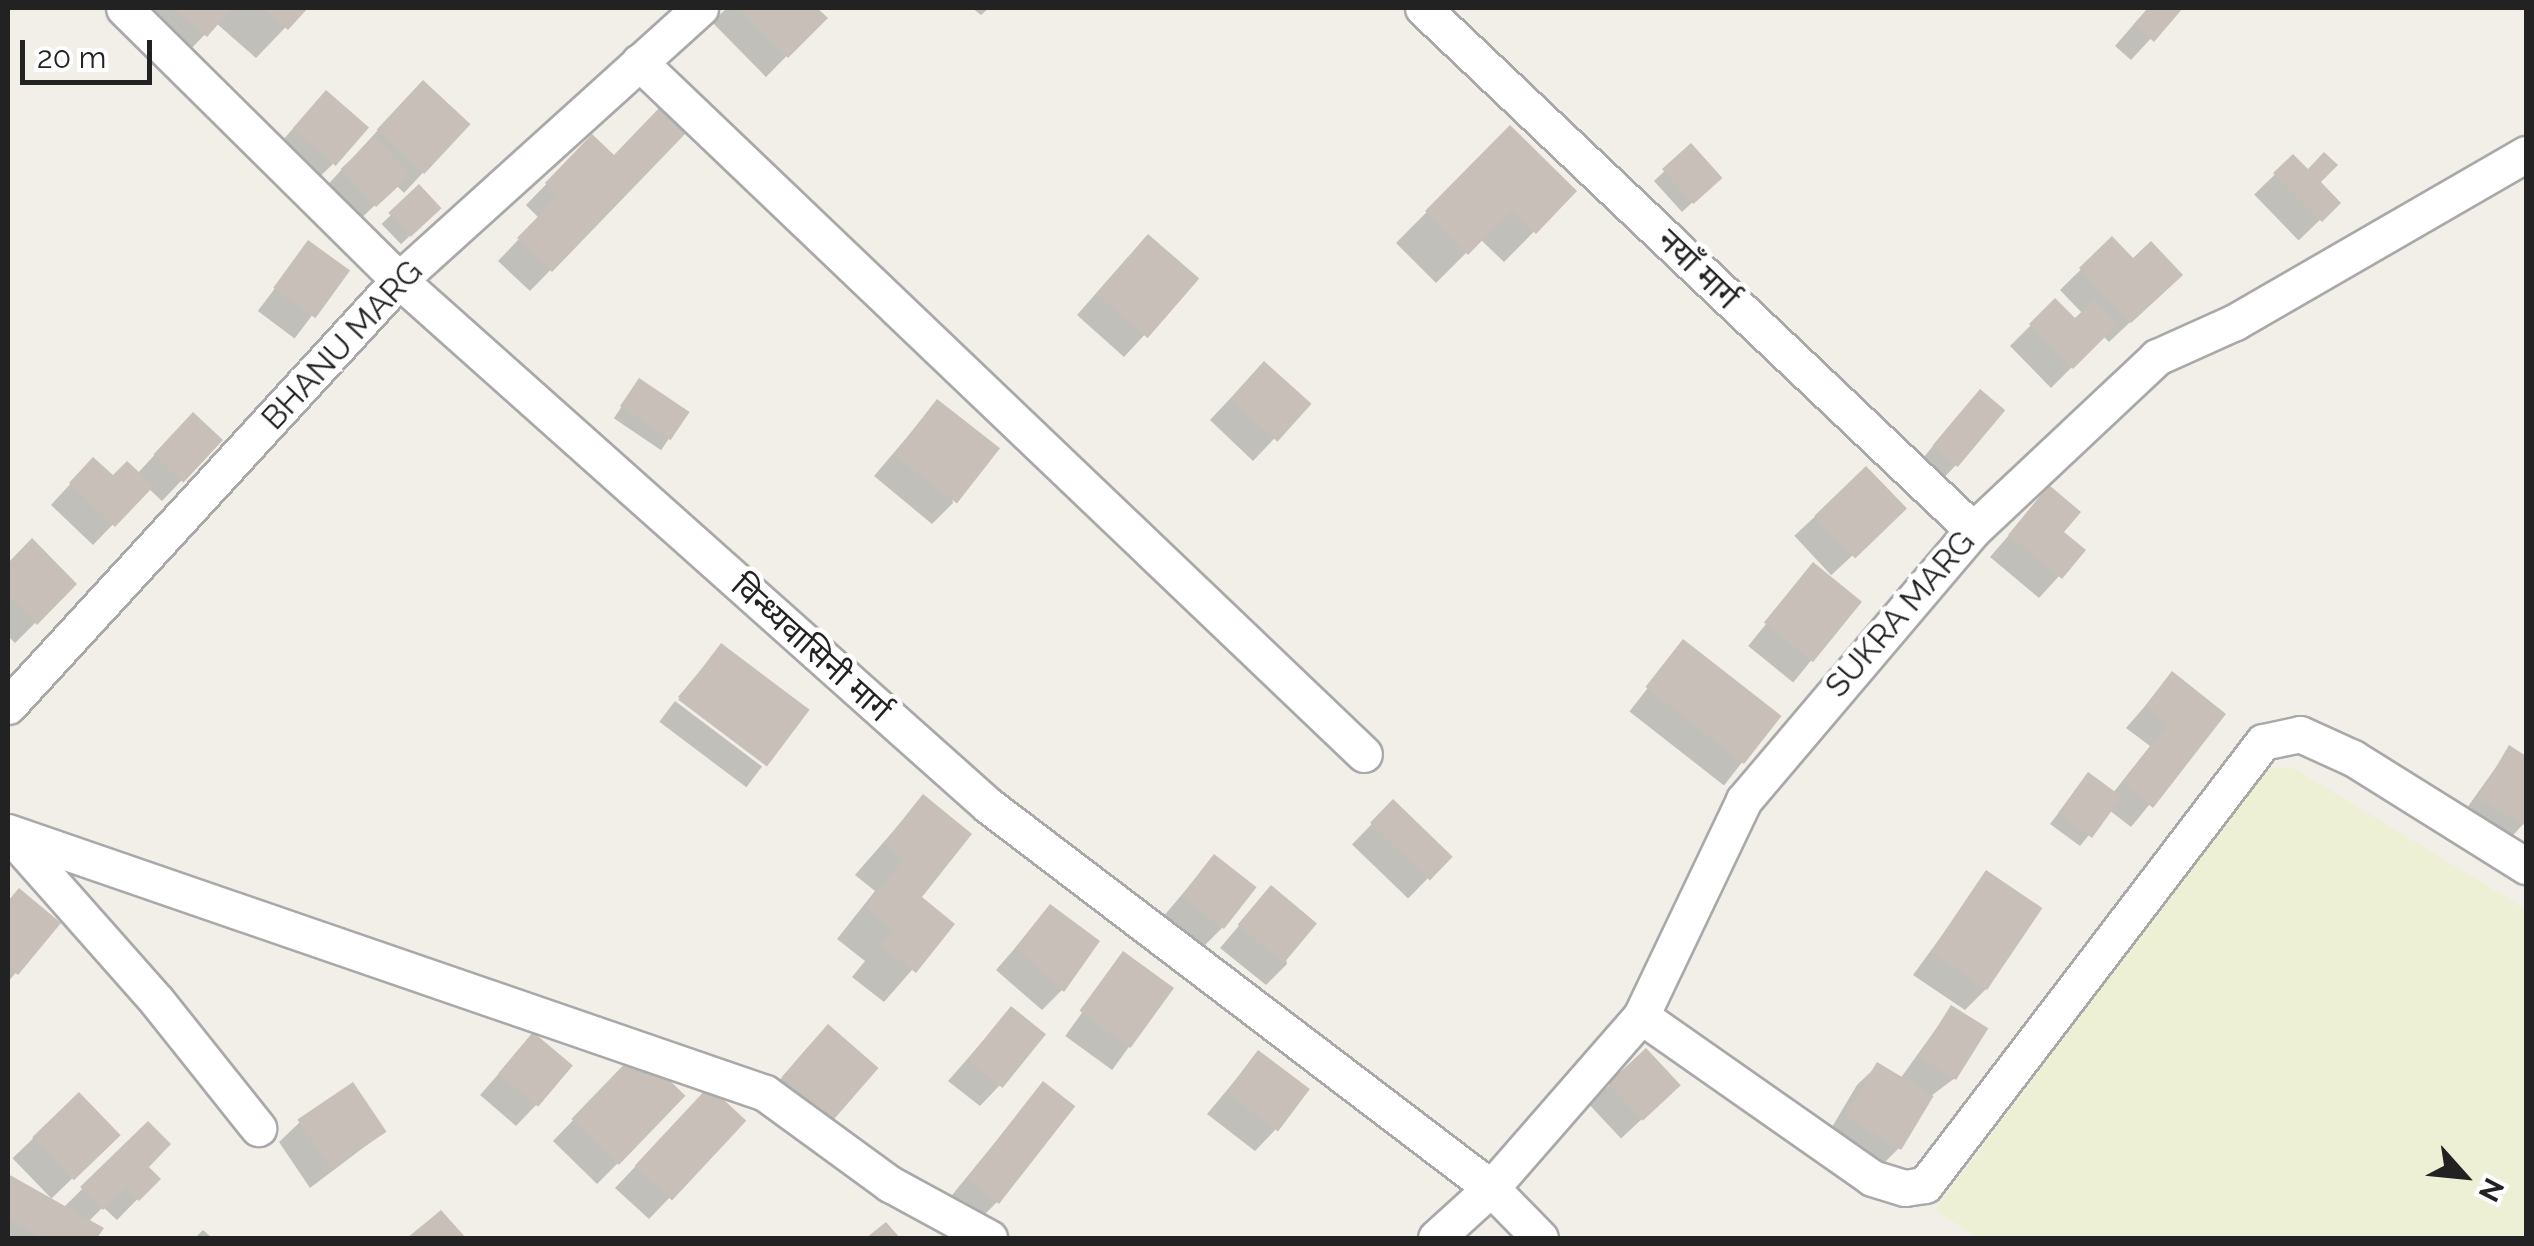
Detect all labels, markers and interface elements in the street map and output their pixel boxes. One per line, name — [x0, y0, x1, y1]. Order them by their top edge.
scale bar — [25, 20, 158, 82]
text: 20 m — [37, 40, 106, 75]
street label: नयाँ मार्ग — [1649, 221, 1747, 317]
street label: BHANU MARG — [254, 253, 430, 437]
street label: SUKRA MARG — [1817, 523, 1983, 705]
street label: विन्ध्यवासिनी मार्ग — [723, 566, 899, 730]
north arrow — [2414, 1126, 2514, 1226]
text: N — [2472, 1173, 2511, 1207]

